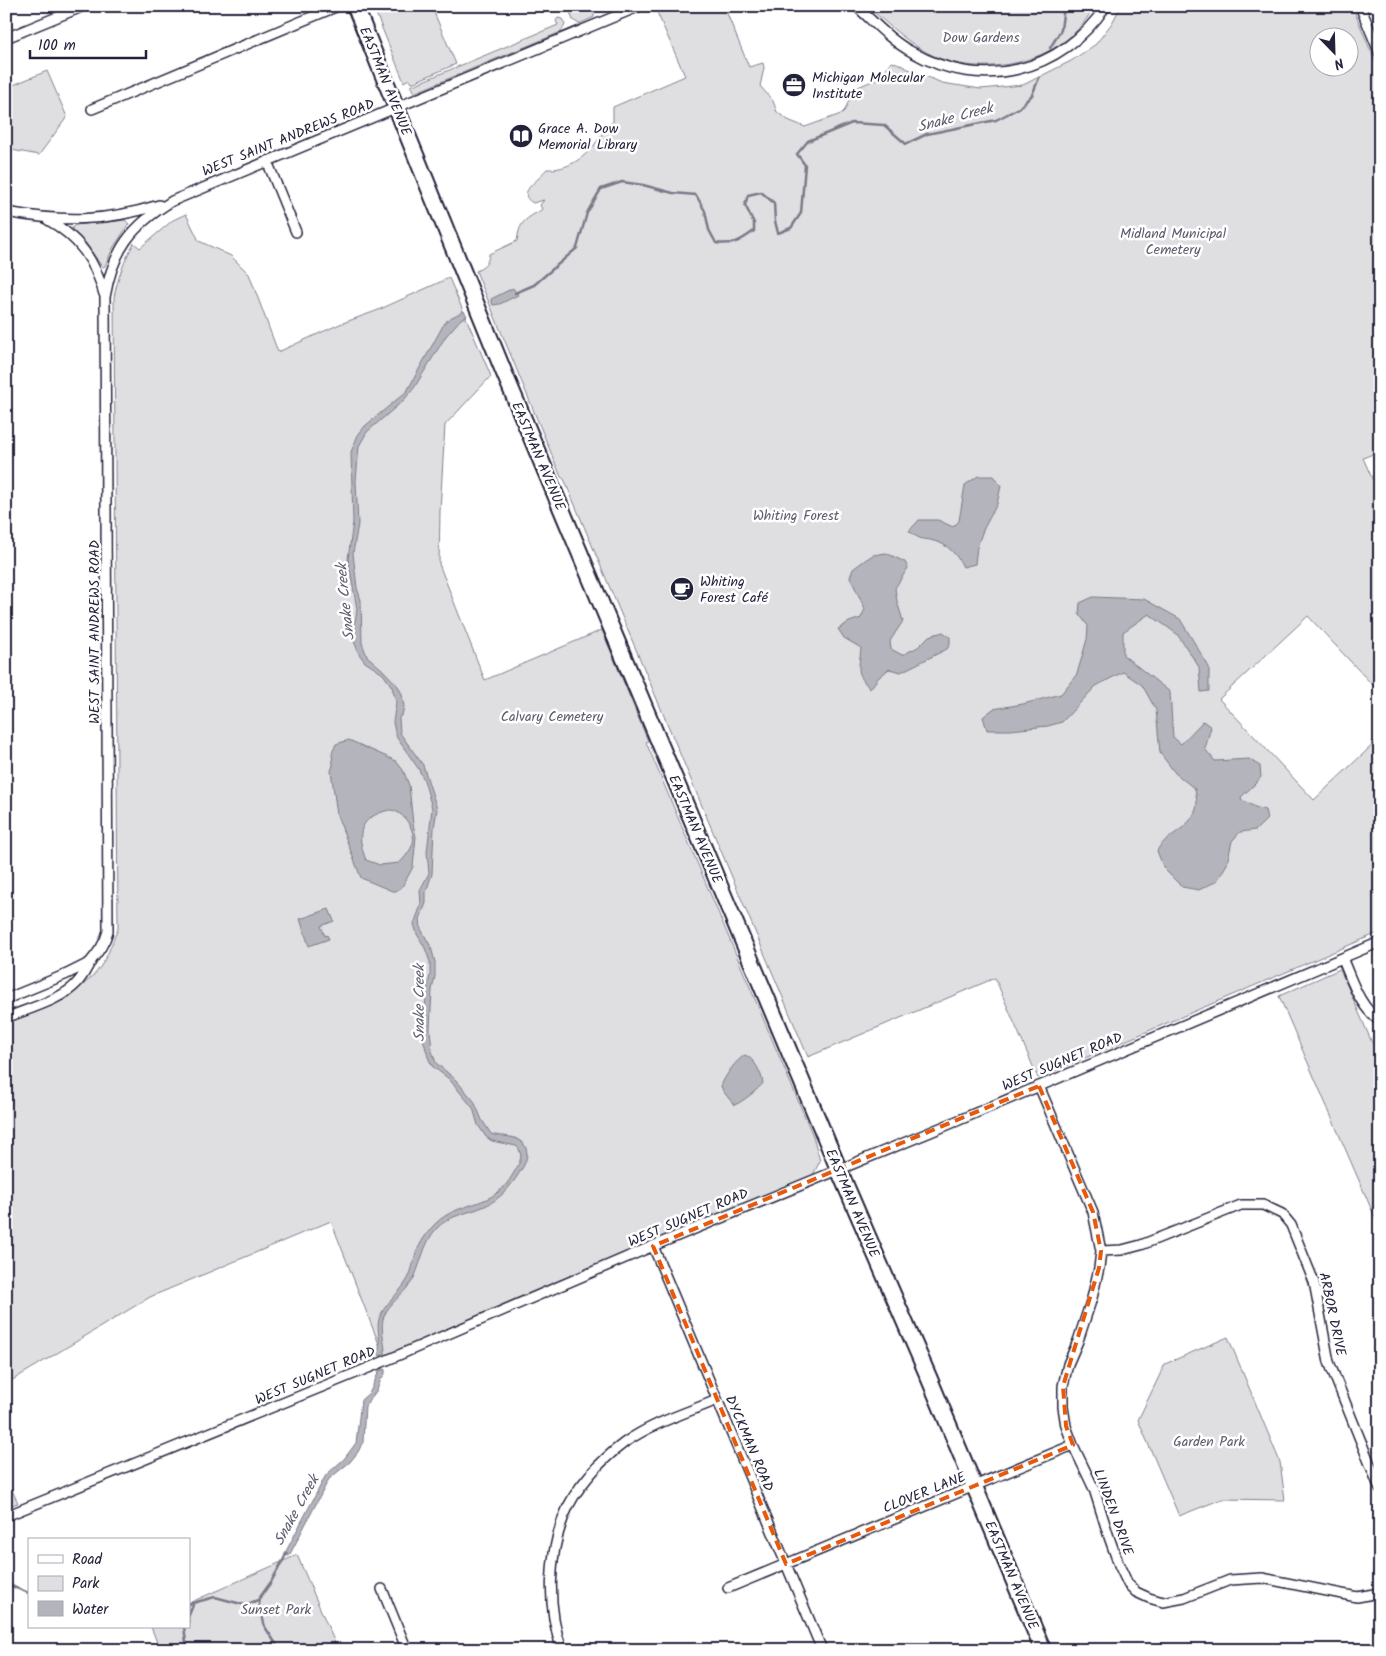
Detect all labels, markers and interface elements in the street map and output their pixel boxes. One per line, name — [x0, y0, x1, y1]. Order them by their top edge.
street label: EASTMAN AVENUE — [353, 23, 417, 140]
park label: Dow Gardens — [943, 27, 1019, 49]
scale bar — [30, 28, 146, 60]
north arrow — [1308, 28, 1358, 78]
text: 100 m — [38, 34, 76, 58]
text: N — [1330, 51, 1347, 75]
place label: Michigan Molecular Institute — [812, 67, 926, 105]
office icon: Michigan Molecular Institute — [781, 72, 807, 98]
street label: WEST SAINT ANDREWS ROAD — [199, 93, 378, 183]
water label: Snake Creek — [915, 96, 998, 140]
place label: Grace A. Dow Memorial Library — [538, 118, 638, 156]
library icon: Grace A. Dow Memorial Library — [508, 123, 534, 149]
park label: Midland Municipal Cemetery — [1120, 223, 1227, 261]
street label: EASTMAN AVENUE — [505, 398, 571, 515]
park label: Whiting Forest — [753, 505, 840, 527]
street label: WEST SAINT ANDREWS ROAD — [84, 540, 106, 724]
water label: Snake Creek — [330, 560, 362, 642]
place label: Whiting Forest Café — [700, 571, 769, 609]
cafe icon: Whiting Forest Café — [669, 576, 695, 602]
park label: Calvary Cemetery — [501, 706, 604, 728]
street label: EASTMAN AVENUE — [662, 771, 728, 888]
water label: Snake Creek — [408, 962, 432, 1042]
street label: WEST SUGNET ROAD — [999, 1027, 1126, 1097]
street label: EASTMAN AVENUE — [819, 1145, 885, 1262]
street label: WEST SUGNET ROAD — [625, 1183, 752, 1253]
street label: ARBOR DRIVE — [1312, 1270, 1352, 1359]
street label: WEST SUGNET ROAD — [252, 1341, 379, 1411]
street label: DYCKMAN ROAD — [719, 1392, 779, 1495]
park label: Garden Park — [1173, 1431, 1245, 1453]
street label: CLOVER LANE — [880, 1466, 970, 1520]
street label: LINDEN DRIVE — [1087, 1466, 1139, 1560]
water label: Snake Creek — [268, 1469, 327, 1550]
street label: EASTMAN AVENUE — [978, 1517, 1044, 1634]
legend — [28, 1538, 190, 1628]
text: Road — [72, 1548, 103, 1572]
text: Park — [72, 1572, 100, 1596]
text: Water — [72, 1598, 109, 1622]
park label: Sunset Park — [241, 1599, 312, 1621]

